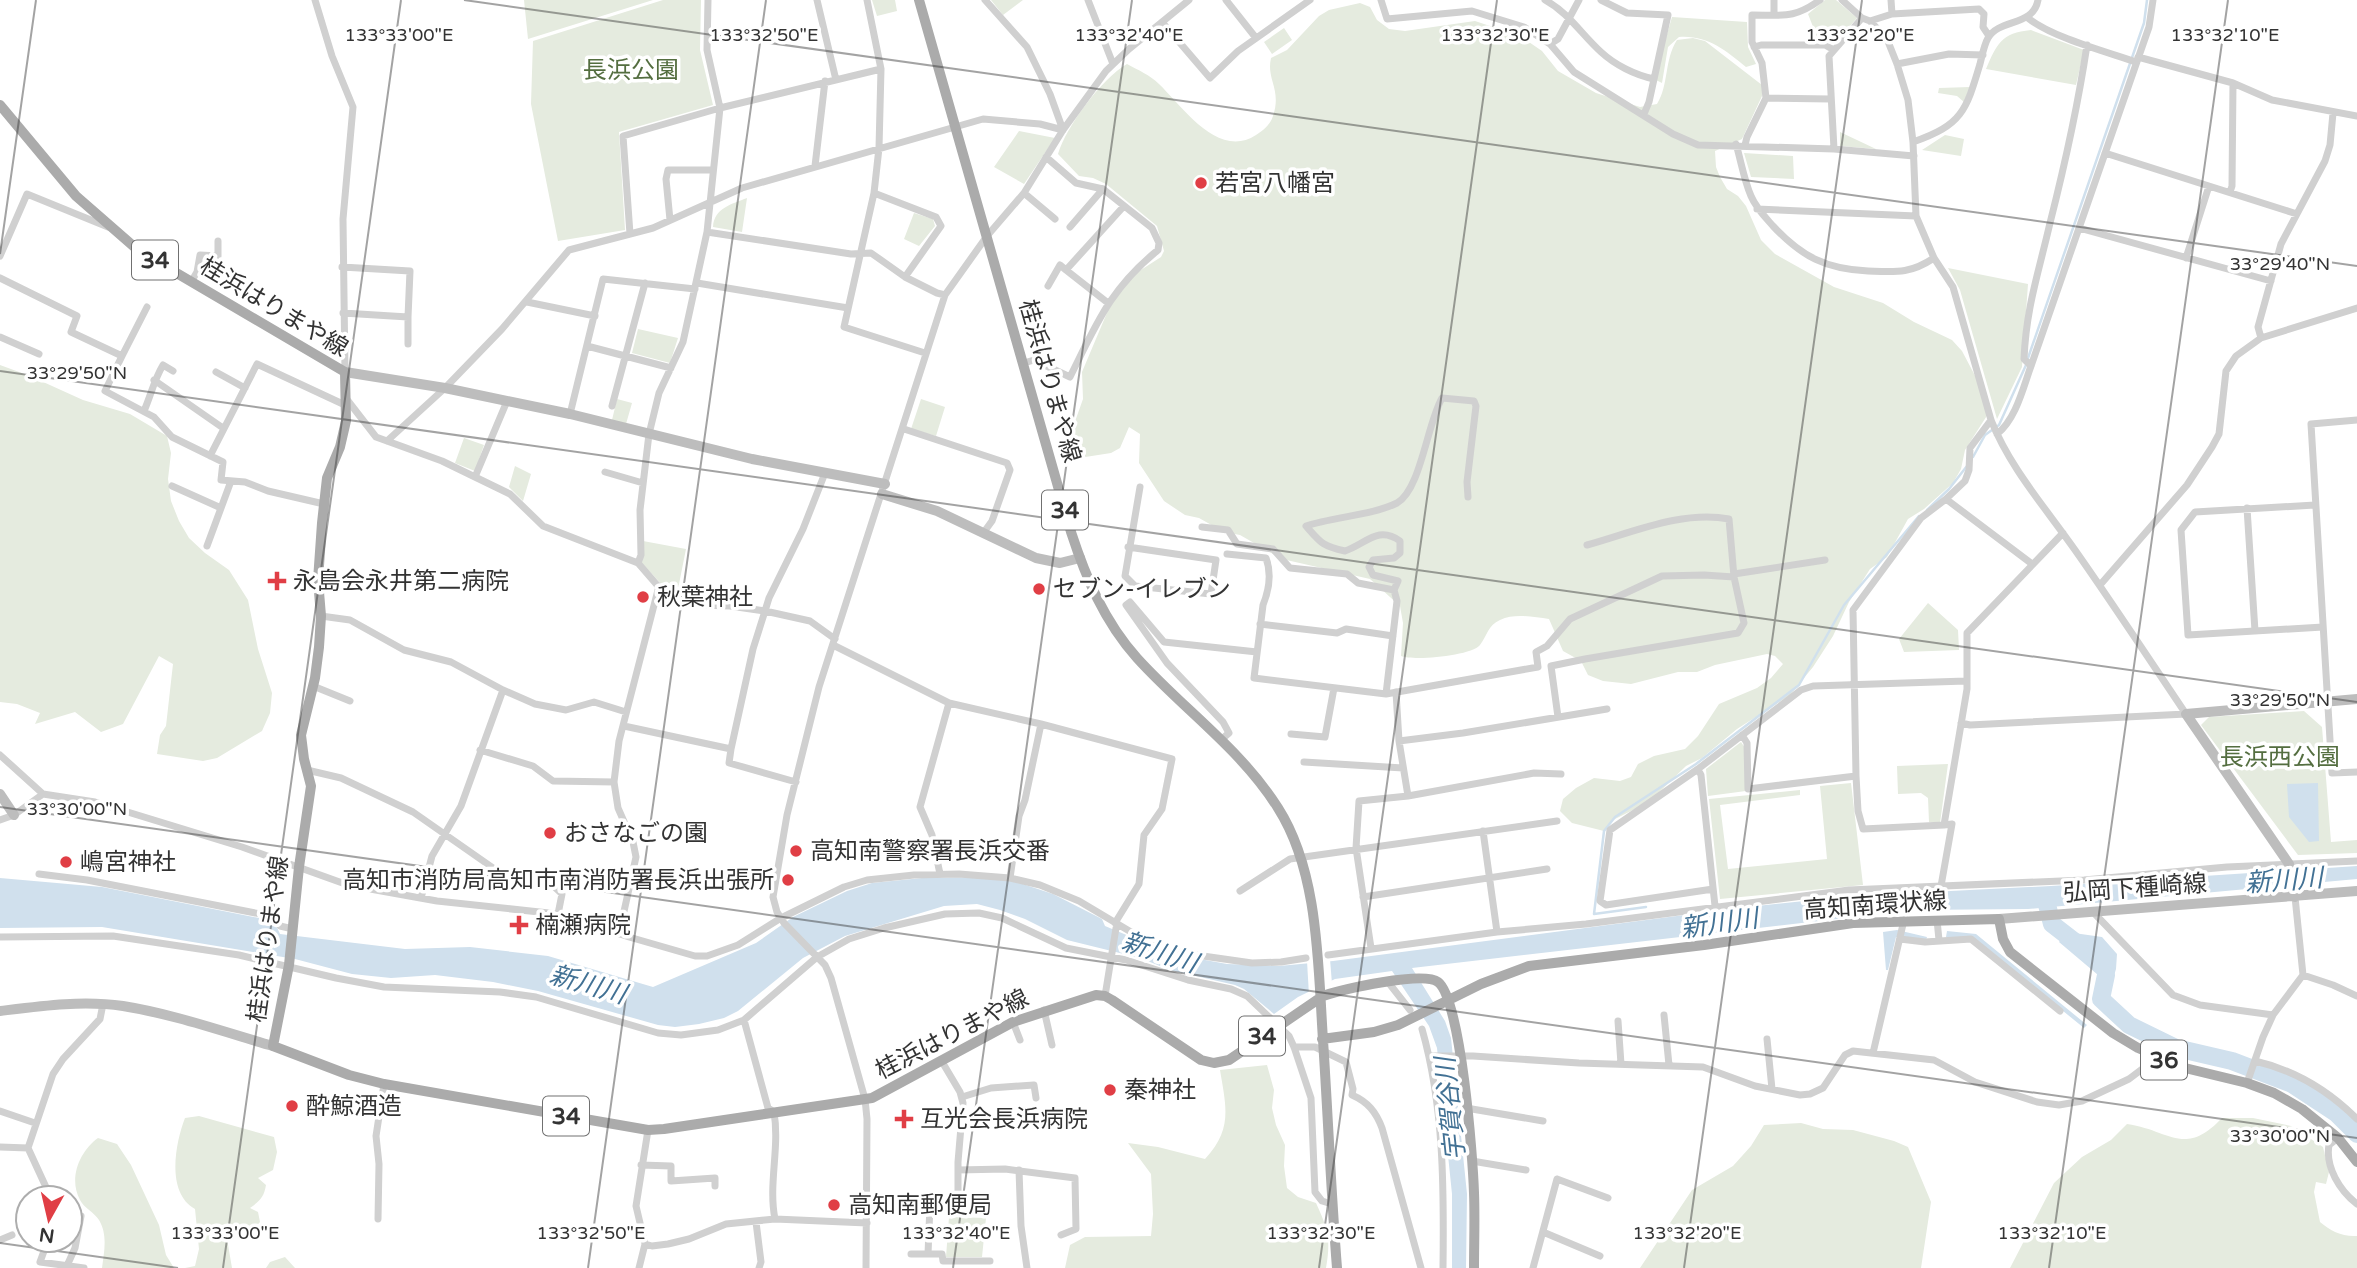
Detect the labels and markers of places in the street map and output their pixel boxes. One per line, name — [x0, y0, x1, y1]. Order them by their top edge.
place label: 若宮八幡宮 — [1215, 169, 1335, 198]
marker: 若宮八幡宮 — [1193, 175, 1209, 191]
place label: 永島会永井第二病院 — [293, 567, 509, 596]
marker: 永島会永井第二病院 — [267, 571, 287, 591]
place label: セブン-イレブン — [1053, 575, 1231, 604]
marker: セブン-イレブン — [1031, 581, 1047, 597]
place label: 秋葉神社 — [657, 583, 753, 612]
marker: 秋葉神社 — [635, 589, 651, 605]
place label: おさなごの園 — [564, 819, 708, 848]
marker: おさなごの園 — [542, 825, 558, 841]
place label: 高知南警察署長浜交番 — [810, 837, 1050, 866]
marker: 高知南警察署長浜交番 — [788, 843, 804, 859]
place label: 嶋宮神社 — [80, 848, 176, 877]
marker: 嶋宮神社 — [58, 854, 74, 870]
place label: 高知市消防局高知市南消防署長浜出張所 — [342, 866, 774, 895]
marker: 高知市消防局高知市南消防署長浜出張所 — [780, 872, 796, 888]
place label: 楠瀬病院 — [535, 911, 631, 940]
marker: 楠瀬病院 — [509, 915, 529, 935]
place label: 秦神社 — [1124, 1076, 1196, 1105]
marker: 秦神社 — [1102, 1082, 1118, 1098]
place label: 酔鯨酒造 — [306, 1092, 402, 1121]
marker: 酔鯨酒造 — [284, 1098, 300, 1114]
place label: 互光会長浜病院 — [920, 1105, 1088, 1134]
marker: 互光会長浜病院 — [894, 1109, 914, 1129]
place label: 高知南郵便局 — [848, 1191, 992, 1220]
marker: 高知南郵便局 — [826, 1197, 842, 1213]

